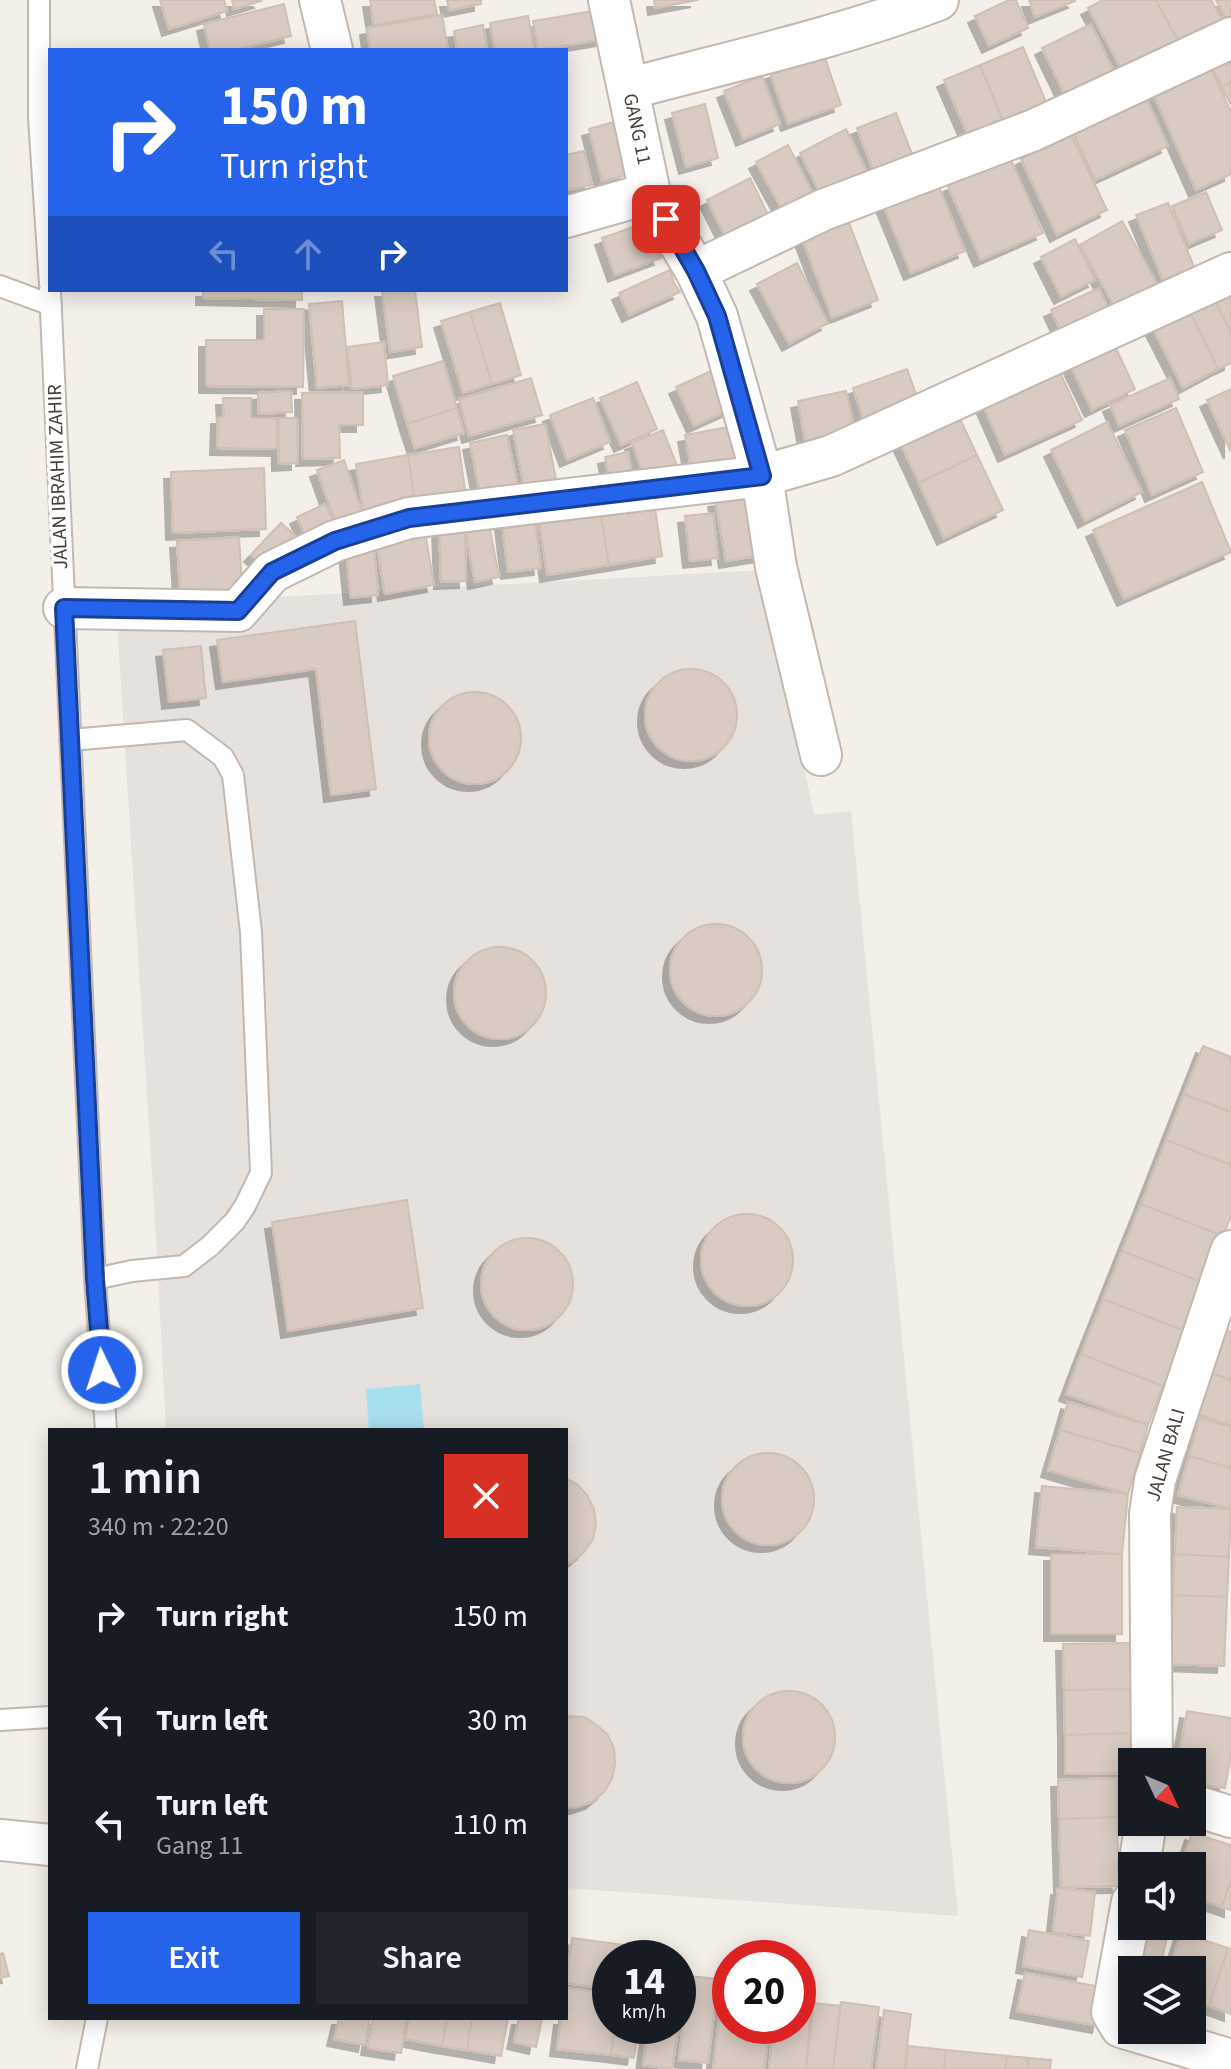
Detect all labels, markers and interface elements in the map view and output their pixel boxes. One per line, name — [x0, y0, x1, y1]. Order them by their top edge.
text: 150 m — [220, 67, 368, 146]
icon: right — [88, 80, 192, 184]
street label: GANG 11 — [616, 91, 658, 167]
text: Turn right — [220, 141, 368, 192]
pin — [632, 185, 700, 253]
icon: arrive — [644, 197, 688, 241]
icon: left — [202, 232, 246, 276]
icon: ahead — [286, 232, 330, 276]
icon: right — [370, 232, 414, 276]
street label: JALAN IBRAHIM ZAHIR — [41, 384, 75, 570]
position arrow — [60, 1328, 144, 1412]
street label: JALAN BALI — [1139, 1405, 1193, 1505]
text: 1 min — [88, 1444, 202, 1512]
button: close — [444, 1454, 528, 1538]
text: 340 m · 22:20 — [88, 1508, 229, 1545]
icon: right — [88, 1594, 132, 1638]
text: Turn right — [156, 1595, 288, 1638]
text: 150 m — [452, 1595, 528, 1638]
icon: left — [88, 1698, 132, 1742]
text: Turn left — [156, 1699, 268, 1742]
text: 30 m — [467, 1699, 528, 1742]
north arrow — [1118, 1748, 1206, 1836]
map controls — [1118, 1748, 1206, 2044]
text: Turn left — [156, 1784, 268, 1827]
icon: left — [88, 1802, 132, 1846]
text: 110 m — [452, 1803, 528, 1846]
text: Gang 11 — [156, 1827, 244, 1864]
button: sound — [1118, 1852, 1206, 1940]
button: Exit — [88, 1912, 300, 2004]
button: Share — [316, 1912, 528, 2004]
speed limit sign: 20 — [712, 1940, 816, 2044]
text: 14 — [623, 1953, 665, 2010]
button: layers — [1118, 1956, 1206, 2044]
text: km/h — [622, 1998, 666, 2026]

